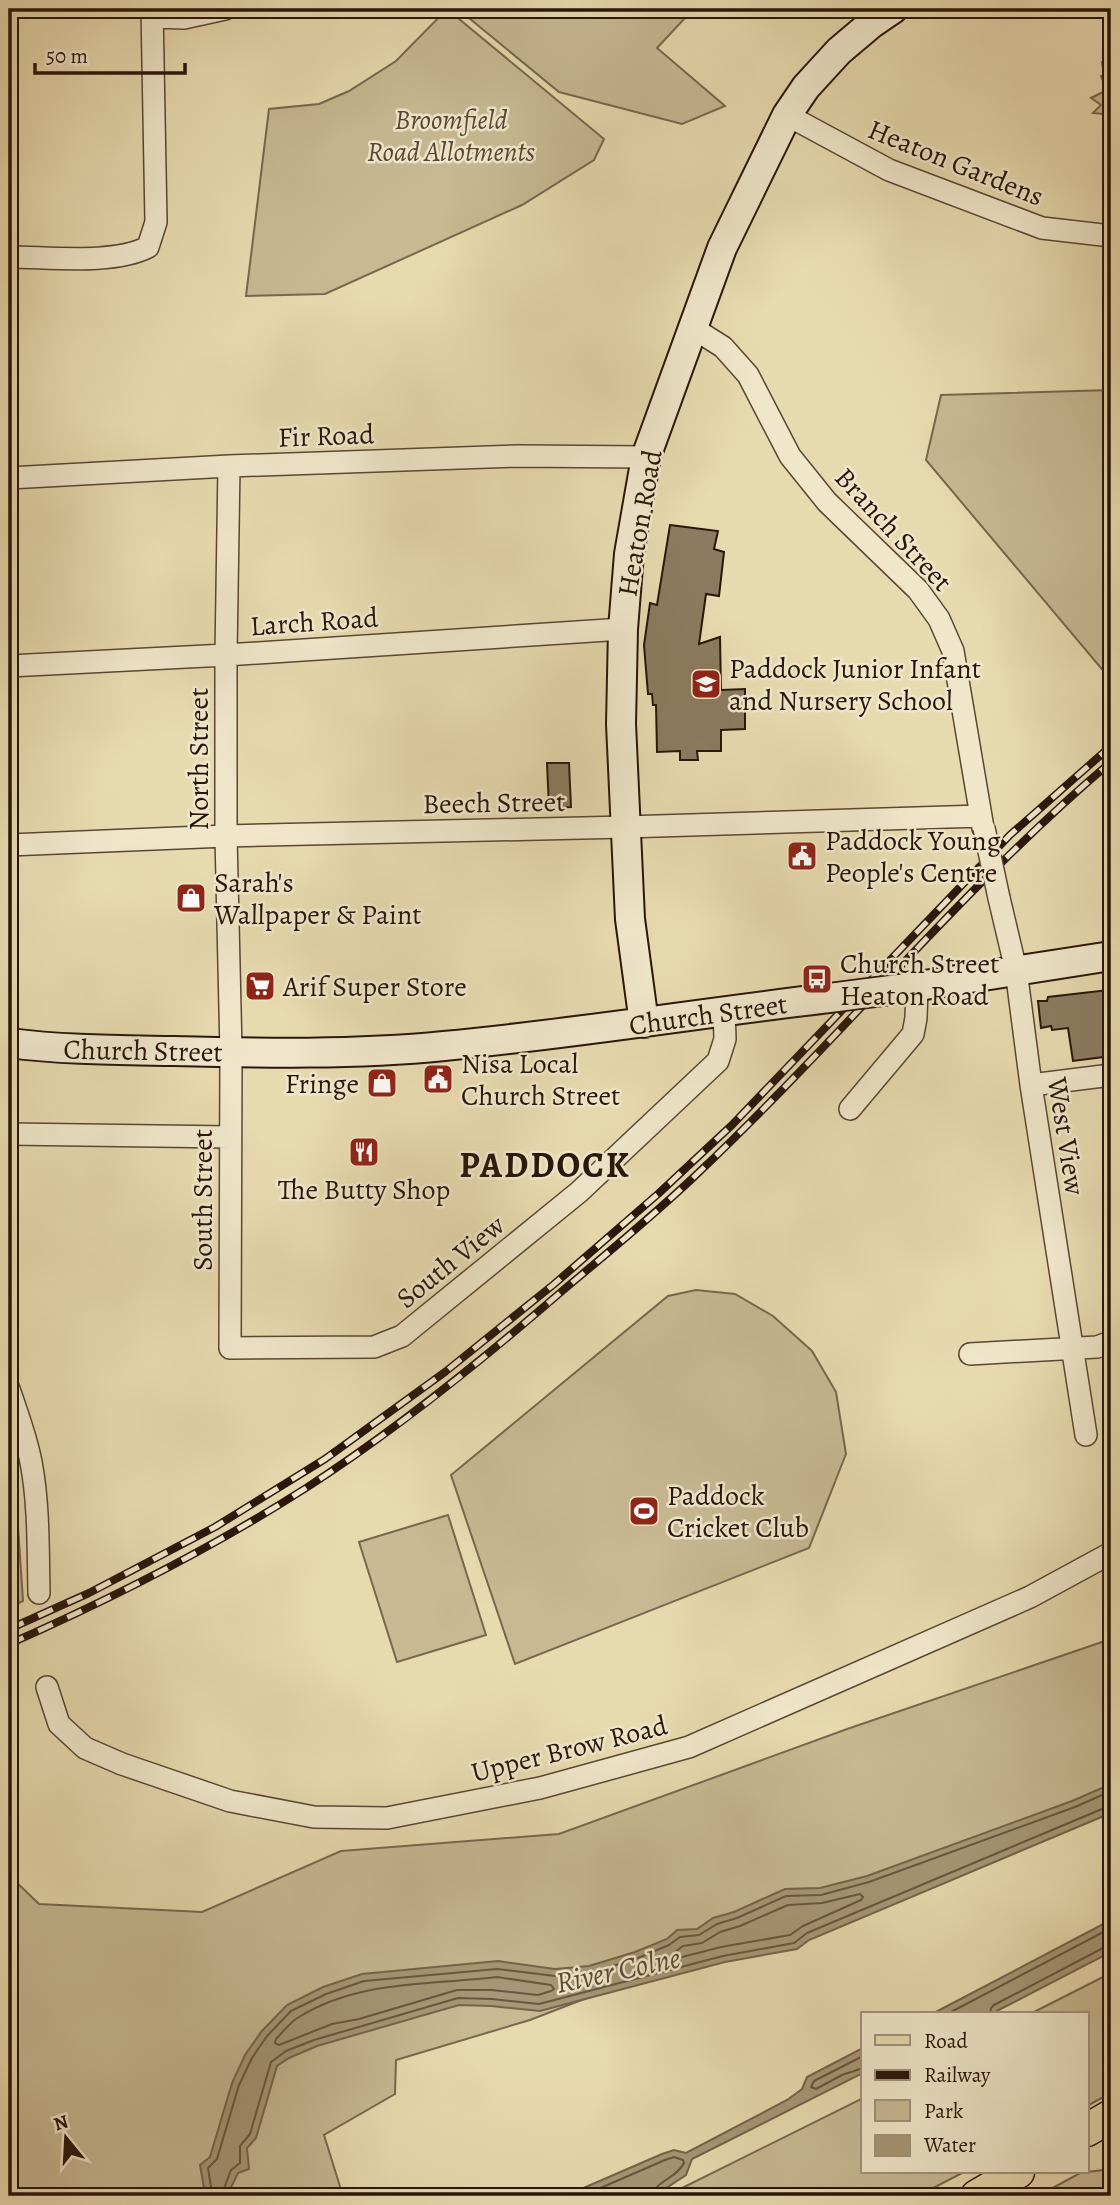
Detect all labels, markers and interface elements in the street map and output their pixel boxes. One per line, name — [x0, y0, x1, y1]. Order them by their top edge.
scale bar — [35, 32, 186, 76]
text: 50 m — [46, 42, 88, 70]
park label: Broomfield Road Allotments — [367, 101, 535, 171]
street label: Heaton Gardens — [862, 110, 1049, 215]
street label: Fir Road — [277, 415, 376, 457]
street label: Heaton Road — [608, 446, 672, 600]
street label: Branch Street — [826, 459, 961, 600]
street label: Larch Road — [249, 599, 380, 645]
place label: Paddock Junior Infant and Nursery School — [729, 650, 981, 720]
school or university icon: Paddock Junior Infant and Nursery School — [689, 667, 723, 701]
street label: North Street — [180, 688, 218, 830]
street label: Beech Street — [422, 783, 566, 823]
place label: Paddock Young People's Centre — [825, 822, 1001, 892]
public building icon: Paddock Young People's Centre — [785, 839, 819, 873]
place label: Sarah's Wallpaper & Paint — [213, 864, 422, 934]
shop icon: Sarah's Wallpaper & Paint — [174, 881, 208, 915]
place label: Church Street Heaton Road — [840, 945, 999, 1015]
bus stop icon: Church Street Heaton Road — [800, 962, 834, 996]
place label: Arif Super Store — [282, 968, 467, 1006]
supermarket icon: Arif Super Store — [243, 969, 277, 1003]
street label: Church Street — [627, 985, 790, 1045]
street label: Church Street — [63, 1031, 223, 1071]
place label: Nisa Local Church Street — [461, 1045, 620, 1115]
public building icon: Nisa Local Church Street — [421, 1062, 455, 1096]
place label: Fringe — [285, 1065, 359, 1103]
shop icon: Fringe — [365, 1066, 399, 1100]
street label: West View — [1038, 1074, 1094, 1198]
street label: South Street — [184, 1129, 222, 1271]
restaurant icon: The Butty Shop — [347, 1135, 381, 1169]
district label: PADDOCK — [459, 1141, 631, 1189]
place label: The Butty Shop — [278, 1171, 450, 1209]
street label: South View — [388, 1206, 513, 1317]
place label: Paddock Cricket Club — [667, 1477, 809, 1547]
sports icon: Paddock Cricket Club — [627, 1494, 661, 1528]
street label: Upper Brow Road — [467, 1706, 672, 1792]
water label: River Colne — [552, 1937, 684, 2003]
legend — [861, 2012, 1088, 2174]
text: Road — [924, 2027, 968, 2055]
text: Railway — [924, 2061, 991, 2089]
text: Park — [924, 2097, 964, 2125]
north arrow — [32, 2104, 102, 2174]
text: N — [50, 2108, 72, 2137]
text: Water — [923, 2131, 976, 2159]

